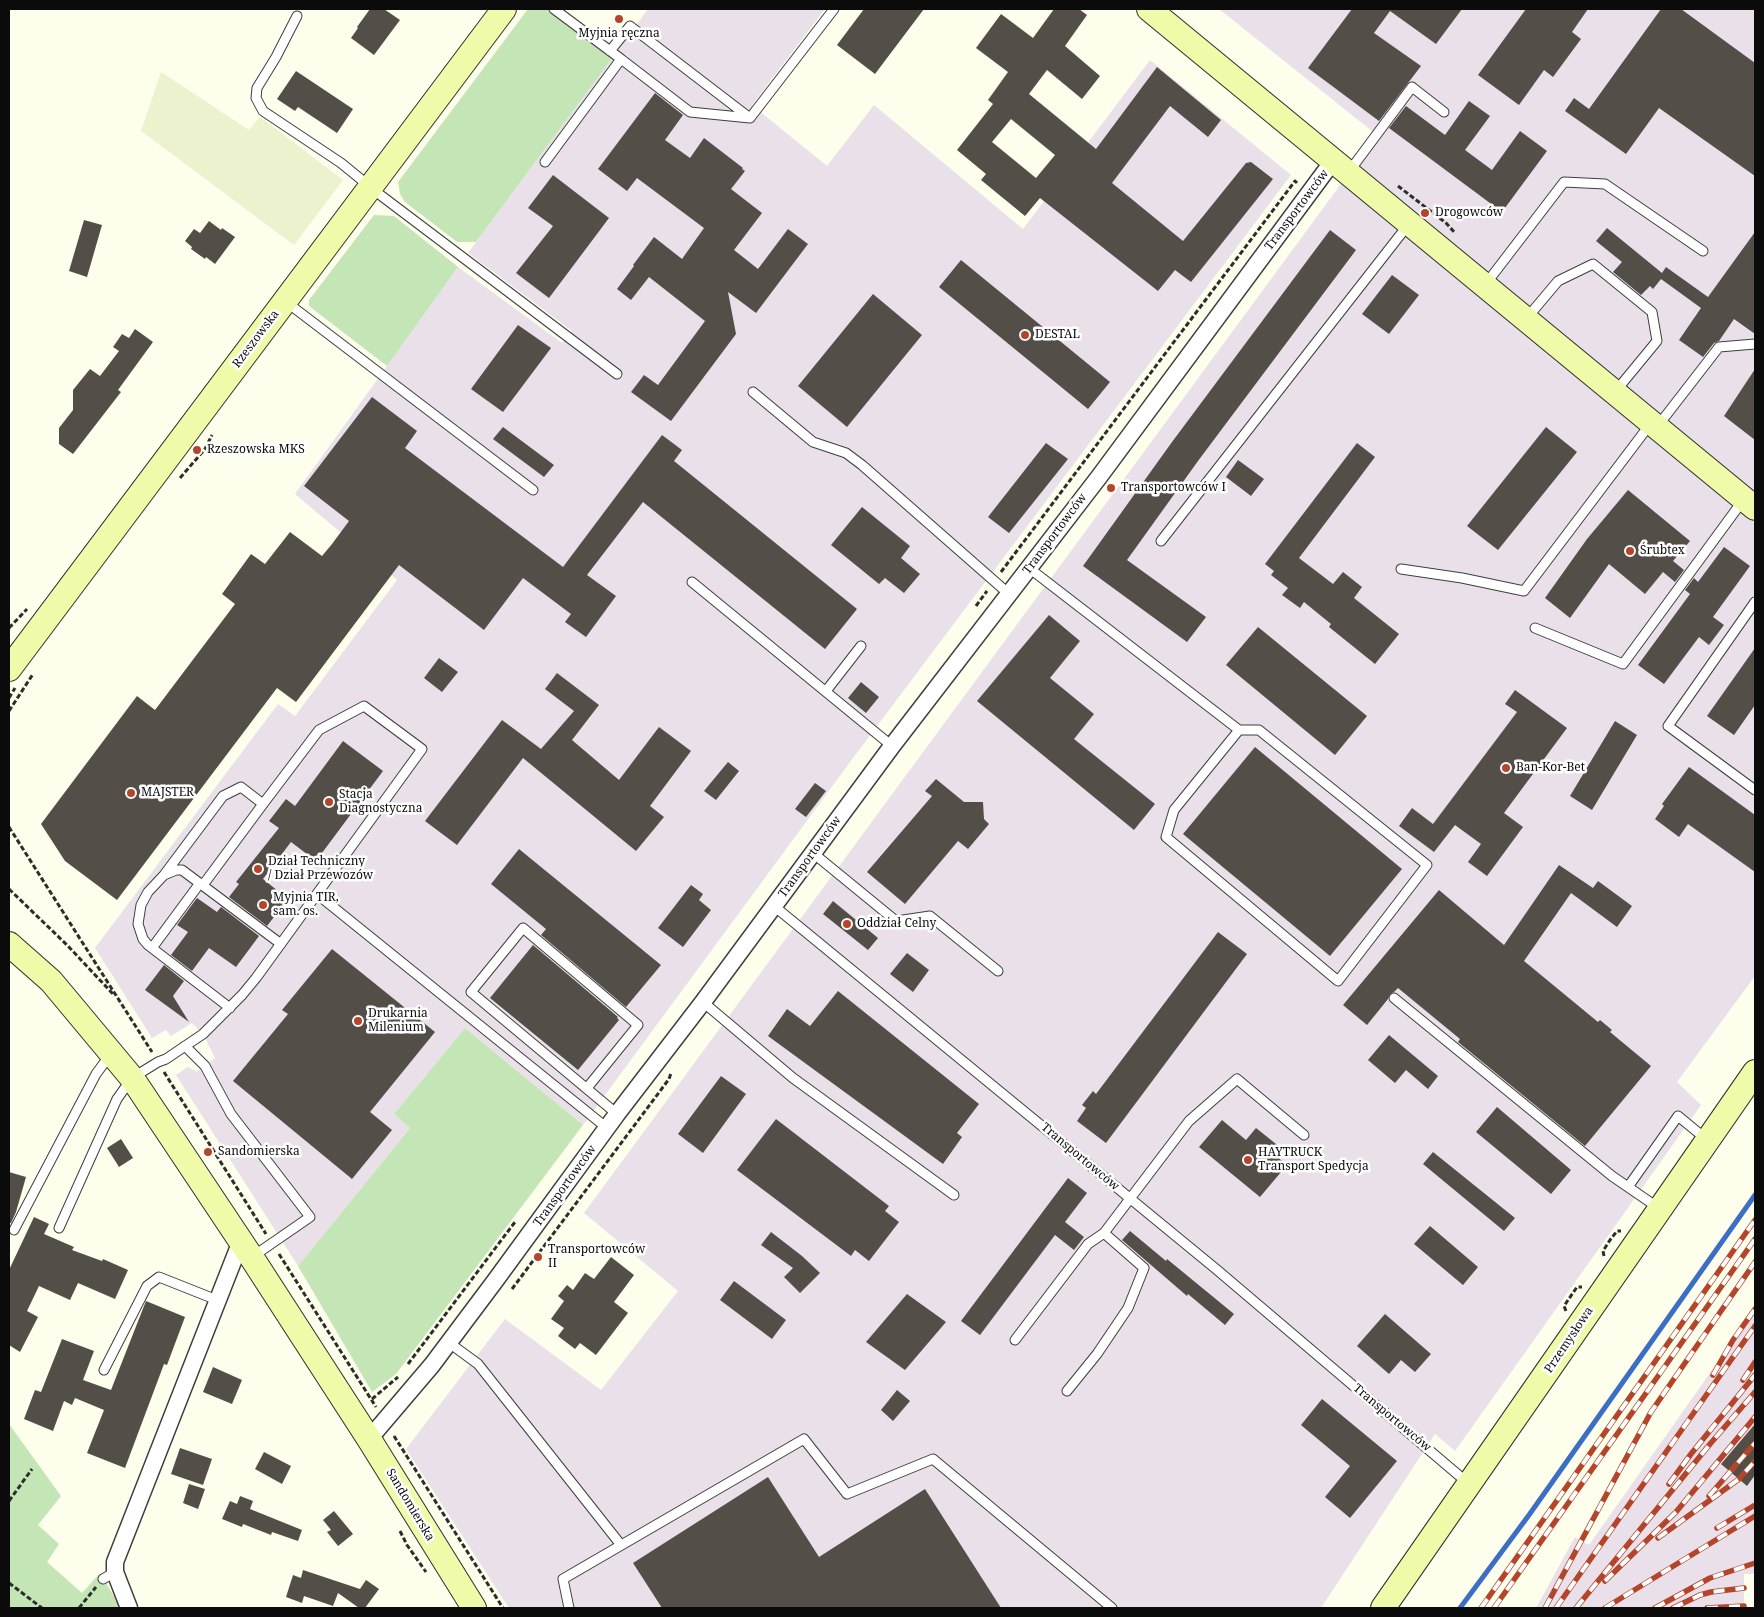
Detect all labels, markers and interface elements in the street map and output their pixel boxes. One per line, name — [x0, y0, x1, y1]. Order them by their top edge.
marker: Myjnia ręczna — [613, 13, 625, 25]
place label: Myjnia ręczna — [578, 27, 660, 41]
street label: Transportowców — [1262, 167, 1332, 253]
place label: Drogowców — [1435, 206, 1503, 220]
marker: Drogowców — [1419, 207, 1431, 219]
street label: Rzeszowska — [230, 307, 282, 371]
place label: DESTAL — [1035, 328, 1080, 342]
marker: DESTAL — [1019, 329, 1031, 341]
place label: Rzeszowska MKS — [207, 443, 305, 457]
marker: Rzeszowska MKS — [191, 444, 203, 456]
place label: Transportowców I — [1121, 481, 1226, 495]
marker: Transportowców I — [1105, 482, 1117, 494]
street label: Transportowców — [1020, 491, 1090, 577]
place label: Śrubtex — [1640, 544, 1685, 558]
marker: Śrubtex — [1624, 545, 1636, 557]
place label: Ban-Kor-Bet — [1516, 761, 1585, 775]
marker: Ban-Kor-Bet — [1500, 762, 1512, 774]
place label: MAJSTER — [141, 786, 194, 800]
marker: MAJSTER — [125, 787, 137, 799]
place label: Stacja Diagnostyczna — [339, 788, 422, 816]
marker: Stacja Diagnostyczna — [323, 796, 335, 808]
street label: Transportowców — [776, 813, 844, 901]
place label: Dział Techniczny / Dział Przewozów — [268, 855, 373, 883]
marker: Dział Techniczny / Dział Przewozów — [252, 863, 264, 875]
place label: Myjnia TIR, sam. os. — [273, 891, 339, 919]
marker: Myjnia TIR, sam. os. — [257, 899, 269, 911]
place label: Oddział Celny — [857, 917, 936, 931]
marker: Oddział Celny — [841, 918, 853, 930]
place label: Drukarnia Milenium — [368, 1007, 428, 1035]
marker: Drukarnia Milenium — [352, 1015, 364, 1027]
street label: Transportowców — [1038, 1120, 1122, 1194]
street label: Transportowców — [531, 1142, 599, 1230]
place label: Sandomierska — [218, 1145, 300, 1159]
marker: Sandomierska — [202, 1146, 214, 1158]
place label: HAYTRUCK Transport Spedycja — [1258, 1146, 1369, 1174]
marker: HAYTRUCK Transport Spedycja — [1242, 1154, 1254, 1166]
place label: Transportowców II — [548, 1243, 645, 1271]
marker: Transportowców II — [532, 1251, 544, 1263]
street label: Przemysłowa — [1542, 1304, 1596, 1376]
street label: Transportowców — [1350, 1381, 1434, 1455]
street label: Sandomierska — [383, 1466, 437, 1544]

